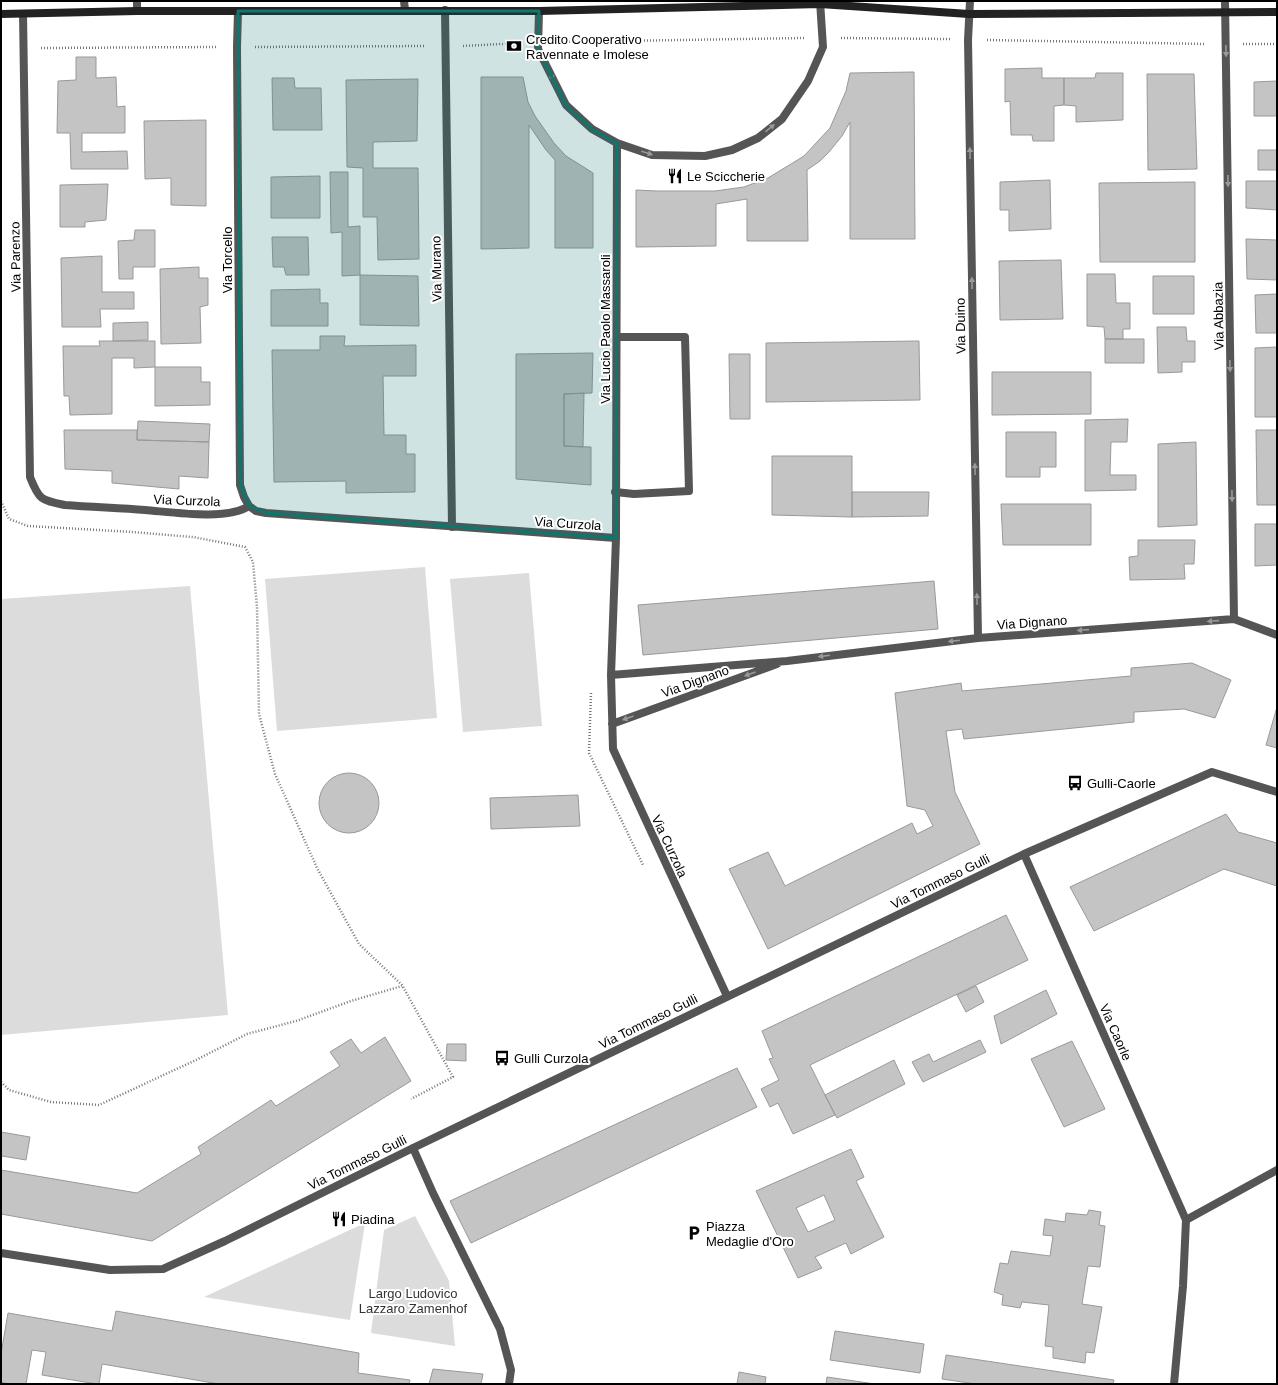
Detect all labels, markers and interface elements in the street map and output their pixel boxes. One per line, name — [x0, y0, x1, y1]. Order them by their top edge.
place label: Credito Cooperativo Ravennate e Imolese — [526, 32, 649, 62]
bank icon: Credito Cooperativo Ravennate e Imolese — [505, 37, 523, 55]
one-way arrow — [1223, 45, 1229, 58]
one-way arrow — [548, 69, 554, 80]
one-way arrow — [765, 124, 776, 133]
one-way arrow — [967, 146, 973, 159]
one-way arrow — [642, 150, 654, 156]
restaurant icon: Le Sciccherie — [666, 167, 684, 185]
place label: Le Sciccherie — [687, 169, 765, 184]
one-way arrow — [1225, 175, 1231, 188]
street label: Via Parenzo — [7, 222, 24, 292]
street label: Via Torcello — [220, 227, 235, 293]
street label: Via Murano — [428, 236, 445, 302]
street label: Via Lucio Paolo Massaroli — [598, 254, 613, 404]
one-way arrow — [969, 276, 975, 289]
street label: Via Abbazia — [1210, 281, 1227, 350]
street label: Via Duino — [953, 298, 968, 354]
one-way arrow — [1227, 360, 1233, 373]
one-way arrow — [972, 462, 978, 475]
one-way arrow — [1229, 490, 1235, 503]
street label: Via Curzola — [153, 492, 221, 509]
street label: Via Curzola — [534, 514, 603, 533]
one-way arrow — [974, 592, 980, 605]
street label: Via Dignano — [996, 613, 1068, 632]
one-way arrow — [1207, 617, 1219, 624]
one-way arrow — [1077, 627, 1089, 634]
one-way arrow — [948, 638, 960, 644]
one-way arrow — [818, 653, 830, 659]
street label: Via Dignano — [659, 662, 731, 701]
one-way arrow — [744, 671, 756, 677]
one-way arrow — [621, 715, 633, 721]
bus stop icon: Gulli-Caorle — [1066, 774, 1084, 792]
place label: Gulli-Caorle — [1087, 776, 1156, 791]
street label: Via Curzola — [649, 813, 691, 880]
street label: Via Tommaso Gulli — [888, 851, 992, 912]
street label: Via Tommaso Gulli — [596, 991, 700, 1052]
street label: Via Caorle — [1096, 1002, 1135, 1063]
bus stop icon: Gulli Curzola — [493, 1049, 511, 1067]
place label: Gulli Curzola — [514, 1051, 589, 1066]
street label: Via Tommaso Gulli — [305, 1132, 409, 1193]
restaurant icon: Piadina — [330, 1210, 348, 1228]
place label: Piadina — [351, 1212, 395, 1227]
place label: Piazza Medaglie d'Oro — [706, 1219, 794, 1249]
parking icon: Piazza Medaglie d'Oro — [685, 1224, 703, 1242]
park label: Largo Ludovico Lazzaro Zamenhof — [359, 1286, 468, 1316]

